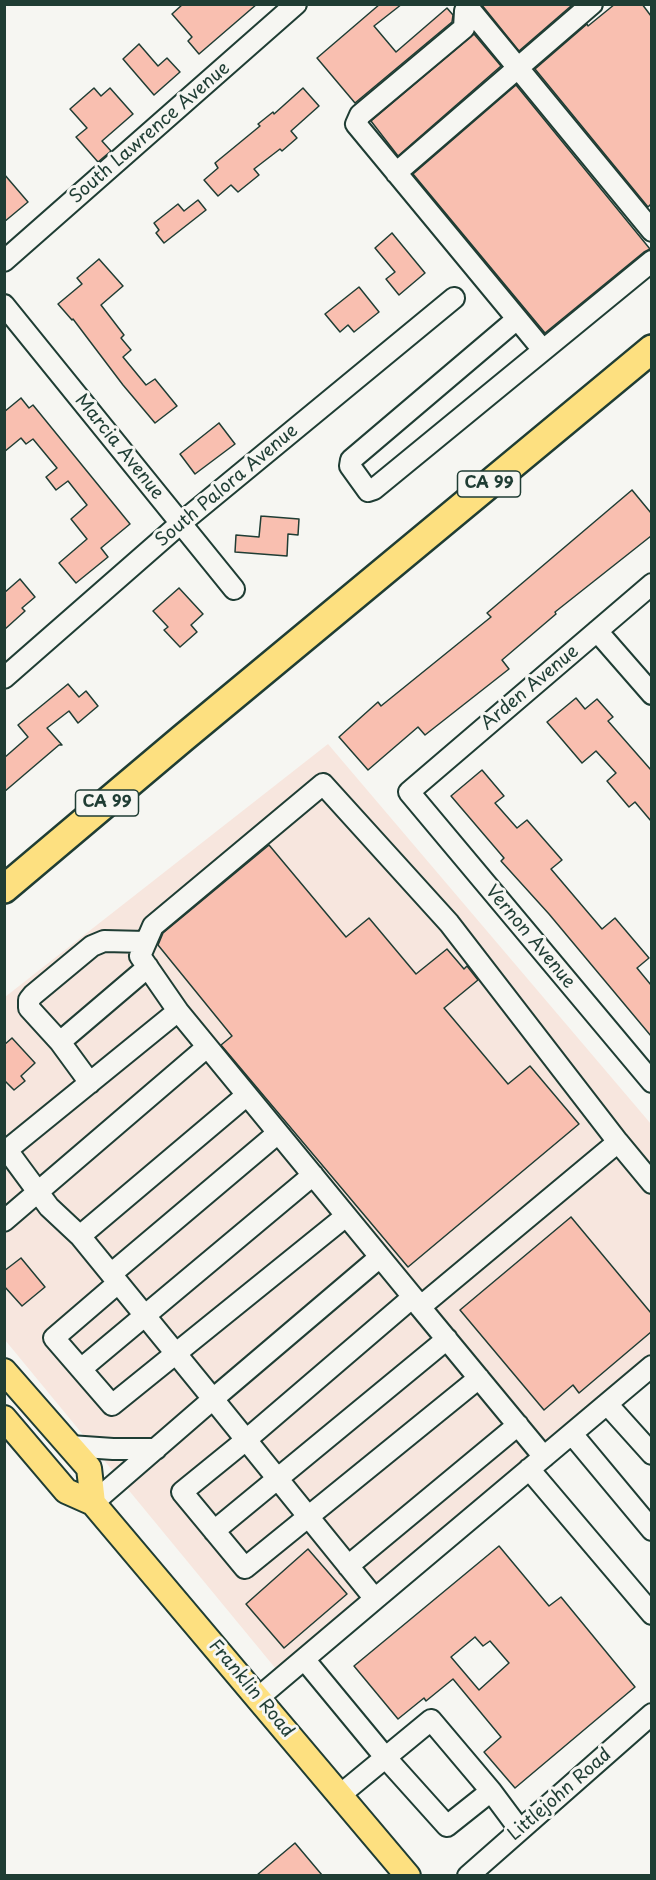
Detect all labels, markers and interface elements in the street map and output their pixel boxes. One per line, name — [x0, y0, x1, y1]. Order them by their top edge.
street label: South Lawrence Avenue — [66, 58, 234, 208]
street label: Marcia Avenue — [70, 390, 168, 504]
street label: South Palora Avenue — [152, 420, 302, 552]
road number: CA 99 — [458, 471, 520, 497]
street label: Arden Avenue — [477, 641, 583, 735]
road number: CA 99 — [76, 790, 138, 816]
street label: Vernon Avenue — [481, 881, 579, 993]
street label: Franklin Road — [204, 1636, 298, 1742]
street label: Littlejohn Road — [504, 1744, 616, 1846]

